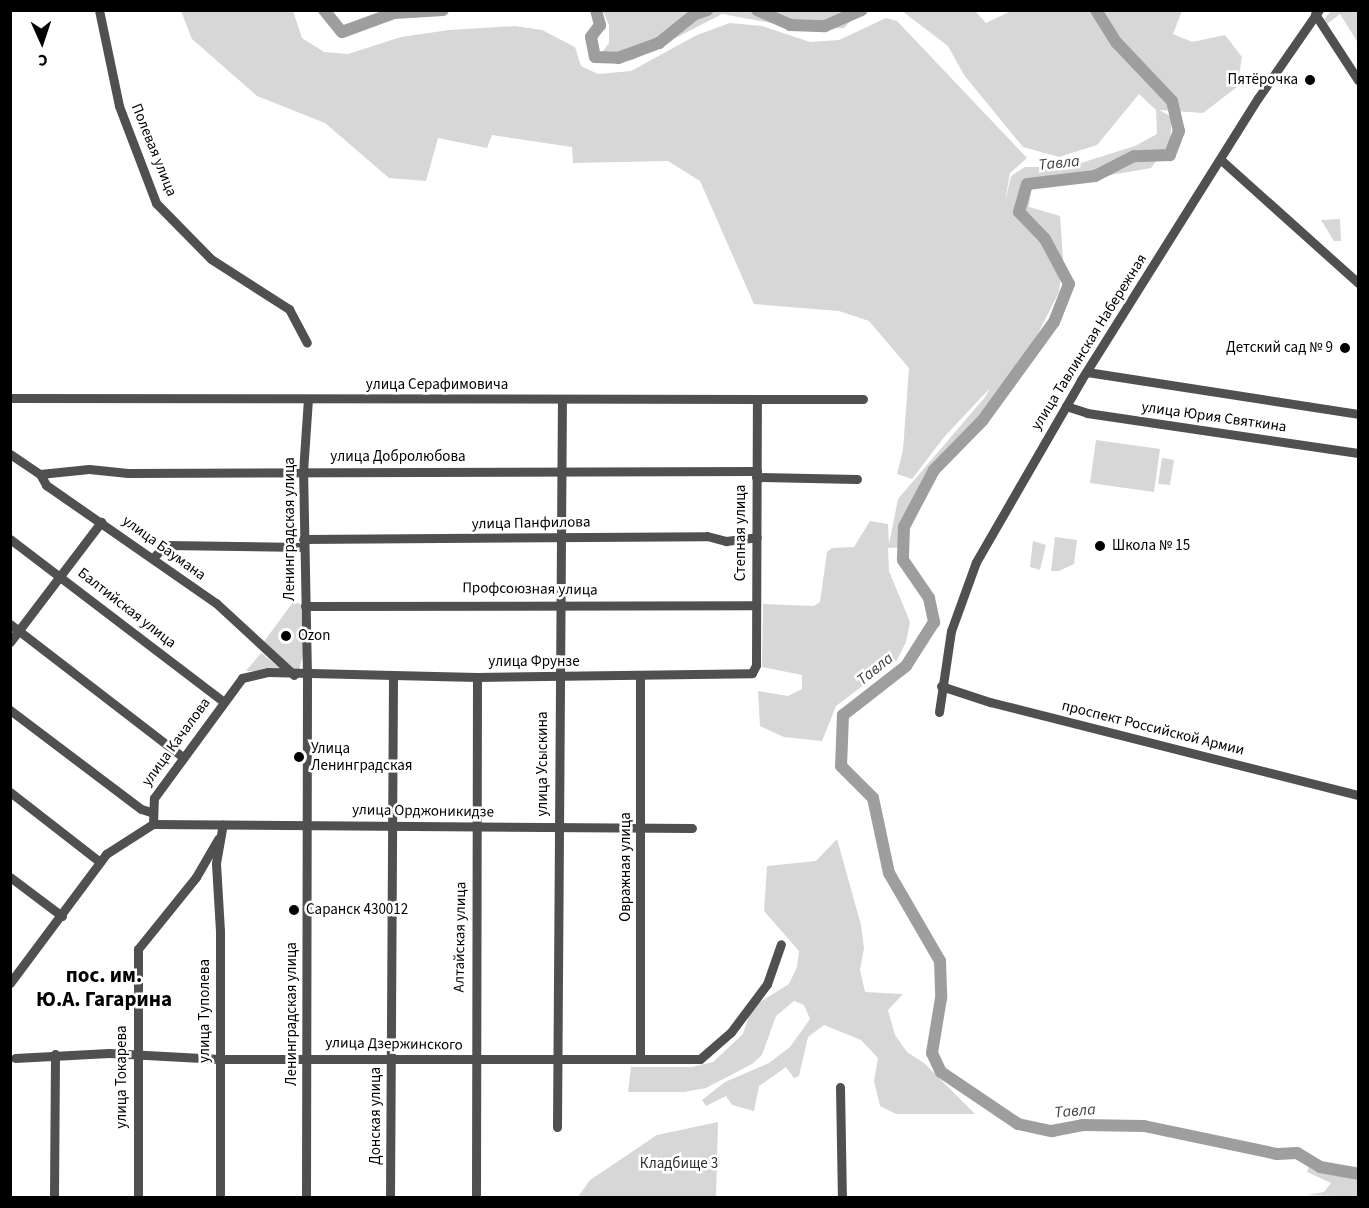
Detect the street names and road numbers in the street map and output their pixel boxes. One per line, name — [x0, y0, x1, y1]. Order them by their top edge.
street label: Полевая улица — [127, 101, 181, 199]
street label: улица Тавлинская Набережная — [1027, 251, 1151, 433]
street label: улица Серафимовича — [366, 376, 508, 394]
street label: улица Юрия Святкина — [1140, 398, 1288, 436]
street label: улица Добролюбова — [330, 448, 466, 466]
street label: Ленинградская улица — [281, 457, 299, 601]
street label: Степная улица — [732, 485, 750, 581]
street label: улица Баумана — [119, 512, 209, 584]
street label: улица Панфилова — [471, 513, 591, 533]
street label: Балтийская улица — [74, 564, 180, 652]
street label: Профсоюзная улица — [462, 579, 598, 599]
street label: улица Фрунзе — [488, 653, 580, 671]
street label: улица Качалова — [138, 694, 214, 790]
street label: проспект Российской Армии — [1060, 697, 1246, 759]
street label: улица Усыскина — [534, 711, 552, 817]
street label: улица Орджоникидзе — [352, 801, 494, 821]
street label: Овражная улица — [617, 812, 635, 922]
street label: Алтайская улица — [450, 881, 470, 993]
street label: Ленинградская улица — [283, 942, 301, 1086]
street label: улица Туполева — [196, 959, 214, 1063]
street label: улица Токарева — [113, 1025, 131, 1129]
street label: улица Дзержинского — [325, 1034, 463, 1054]
street label: Донская улица — [367, 1067, 385, 1165]

